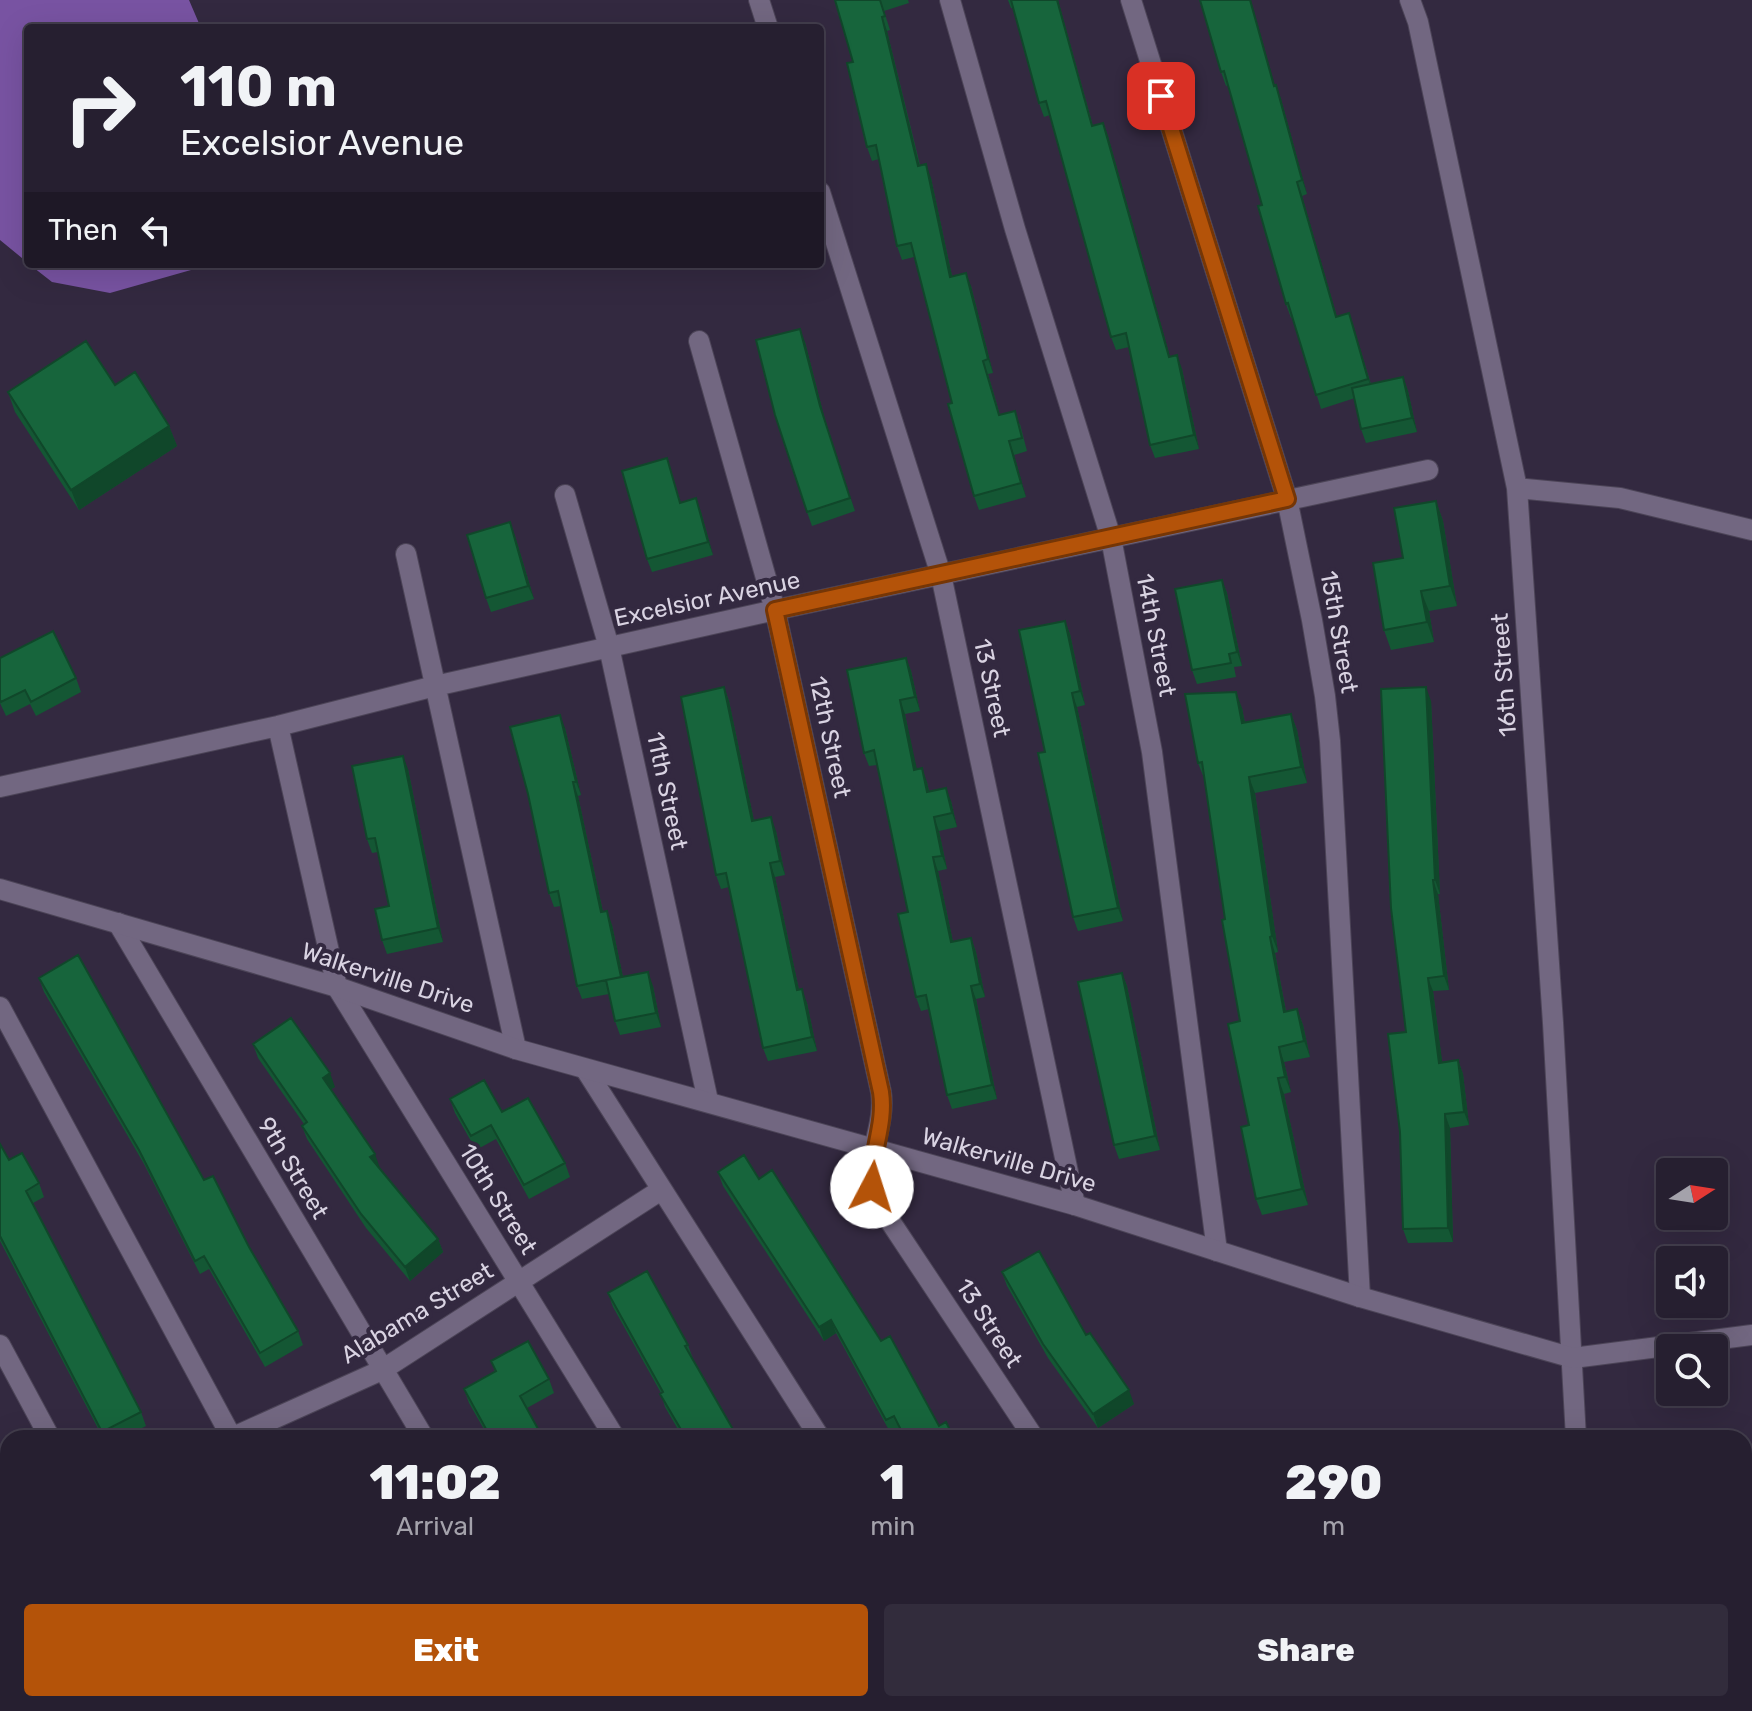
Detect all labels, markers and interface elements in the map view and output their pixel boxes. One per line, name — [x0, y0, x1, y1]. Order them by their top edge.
text: 110 m — [180, 54, 337, 120]
icon: right — [48, 56, 152, 160]
pin — [1127, 62, 1195, 130]
icon: arrive — [1139, 74, 1183, 118]
text: Excelsior Avenue — [180, 121, 464, 164]
icon: left — [134, 208, 178, 252]
text: Then — [48, 212, 118, 248]
street label: Excelsior Avenue — [611, 566, 803, 632]
street label: 15th Street — [1314, 569, 1364, 695]
street label: 14th Street — [1130, 571, 1182, 699]
street label: 16th Street — [1486, 612, 1522, 738]
street label: 13 Street — [968, 636, 1016, 740]
street label: 12th Street — [803, 674, 857, 800]
street label: 11th Street — [641, 729, 693, 853]
street label: Walkerville Drive — [298, 937, 478, 1019]
street label: 9th Street — [252, 1112, 334, 1224]
street label: Walkerville Drive — [919, 1122, 1099, 1198]
street label: 10th Street — [453, 1139, 543, 1259]
position arrow — [830, 1145, 914, 1229]
north arrow — [1656, 1158, 1728, 1230]
map controls — [1656, 1158, 1728, 1406]
button: sound — [1656, 1246, 1728, 1318]
street label: Alabama Street — [336, 1257, 498, 1369]
street label: 13 Street — [950, 1273, 1028, 1373]
button: search — [1656, 1334, 1728, 1406]
text: 11:02 — [369, 1454, 501, 1511]
text: 1 — [880, 1454, 905, 1511]
text: 290 — [1285, 1454, 1383, 1511]
text: Arrival — [396, 1511, 474, 1542]
text: min — [870, 1511, 915, 1542]
text: m — [1322, 1511, 1345, 1542]
button: Exit — [24, 1604, 868, 1696]
button: Share — [884, 1604, 1728, 1696]

